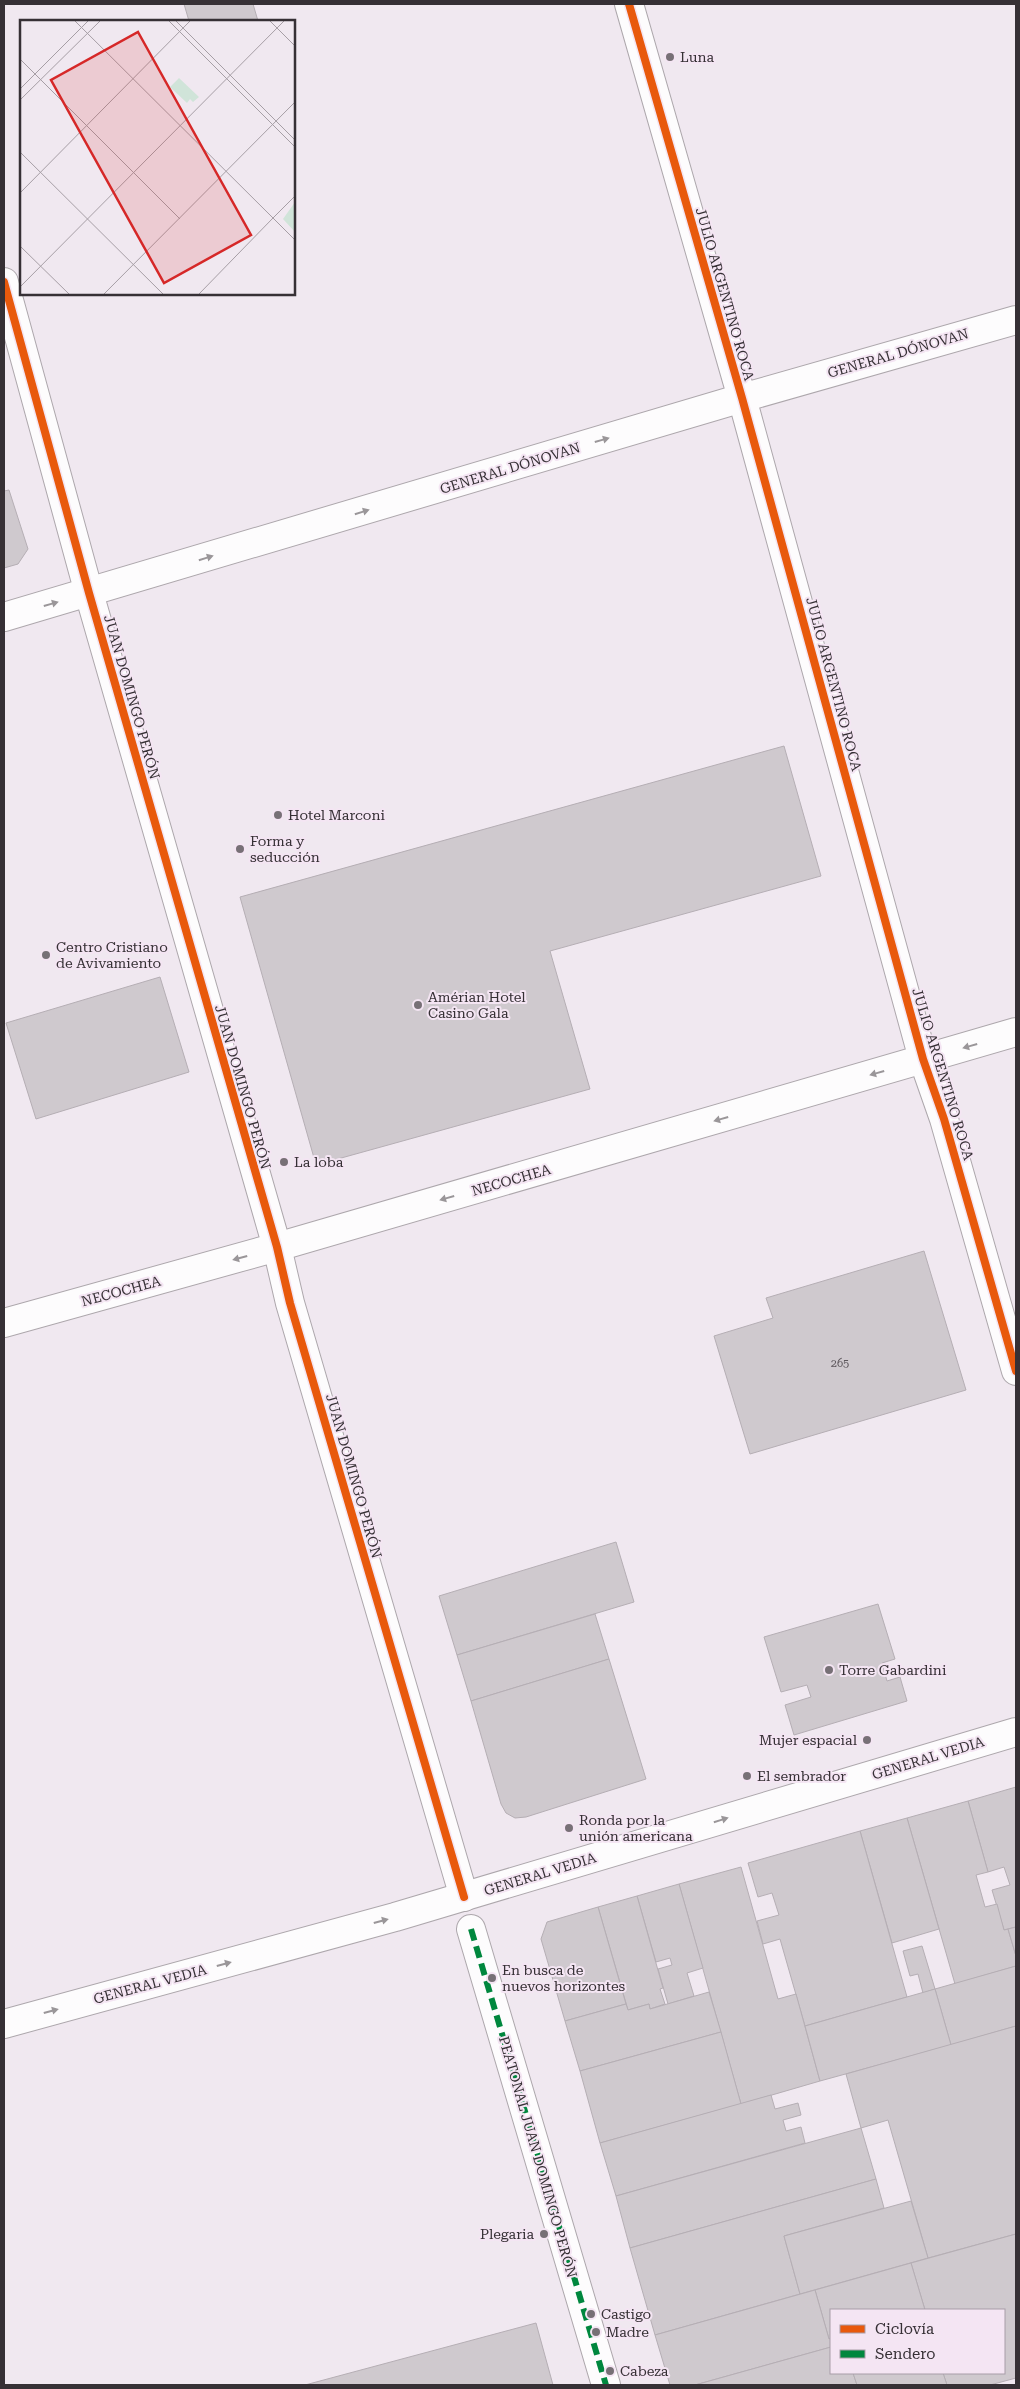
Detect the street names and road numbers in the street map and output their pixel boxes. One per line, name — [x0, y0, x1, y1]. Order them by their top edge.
street label: JULIO ARGENTINO ROCA — [693, 206, 757, 383]
street label: GENERAL DÓNOVAN — [826, 325, 970, 381]
street label: GENERAL DÓNOVAN — [438, 439, 582, 497]
street label: JULIO ARGENTINO ROCA — [803, 595, 865, 773]
street label: JUAN DOMINGO PERÓN — [101, 613, 163, 781]
street label: JULIO ARGENTINO ROCA — [909, 986, 977, 1162]
street label: JUAN DOMINGO PERÓN — [212, 1003, 274, 1171]
street label: NECOCHEA — [470, 1161, 553, 1199]
street label: NECOCHEA — [79, 1273, 163, 1309]
street label: JUAN DOMINGO PERÓN — [323, 1392, 385, 1560]
street label: GENERAL VEDIA — [870, 1733, 986, 1783]
street label: GENERAL VEDIA — [482, 1849, 598, 1899]
street label: GENERAL VEDIA — [92, 1961, 209, 2007]
street label: PEATONAL JUAN DOMINGO PERÓN — [496, 2034, 580, 2280]

